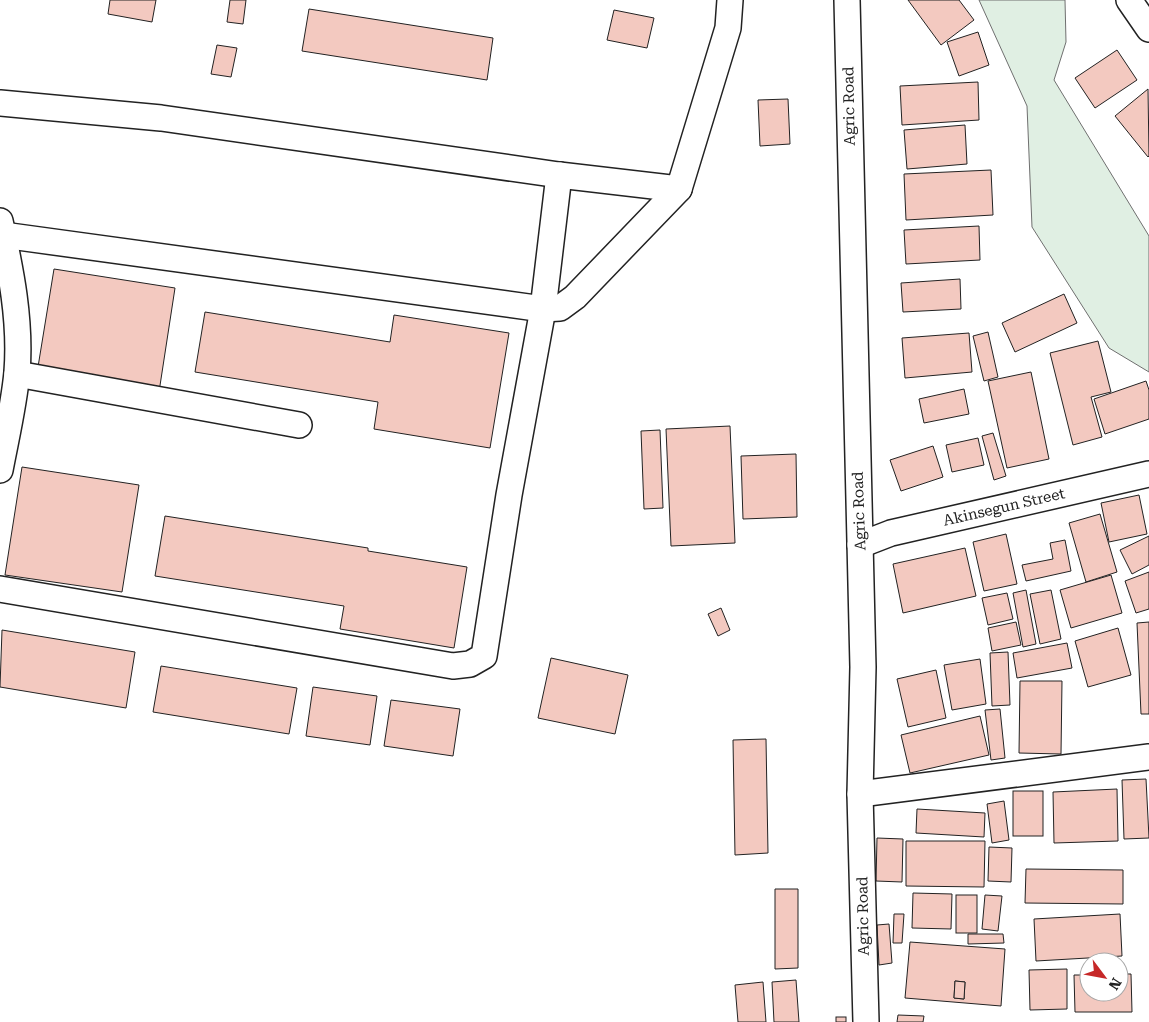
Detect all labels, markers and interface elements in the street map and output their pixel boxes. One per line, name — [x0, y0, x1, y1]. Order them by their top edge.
street label: Agric Road — [839, 66, 859, 146]
street label: Agric Road — [849, 471, 869, 551]
street label: Akinsegun Street — [941, 484, 1067, 530]
street label: Agric Road — [853, 876, 873, 956]
north arrow — [1079, 952, 1129, 1002]
text: N — [1105, 975, 1125, 993]

